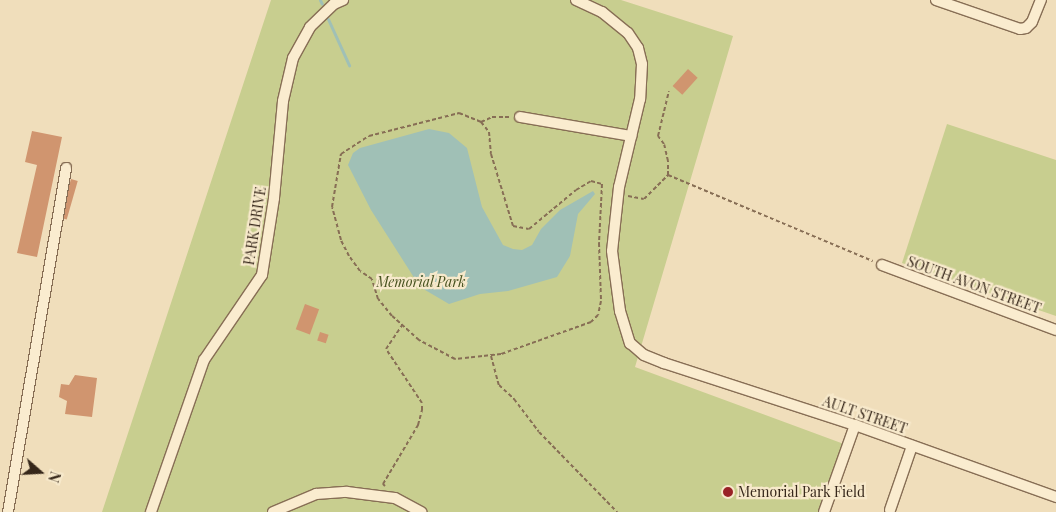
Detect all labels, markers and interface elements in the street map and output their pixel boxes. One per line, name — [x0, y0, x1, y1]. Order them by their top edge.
street label: PARK DRIVE — [241, 186, 269, 266]
street label: SOUTH AVON STREET — [905, 253, 1043, 317]
park label: Memorial Park — [376, 274, 466, 290]
street label: AULT STREET — [820, 393, 910, 437]
north arrow — [15, 447, 65, 497]
text: N — [44, 469, 65, 485]
place label: Memorial Park Field — [738, 484, 865, 500]
marker: Memorial Park Field — [722, 486, 734, 498]

